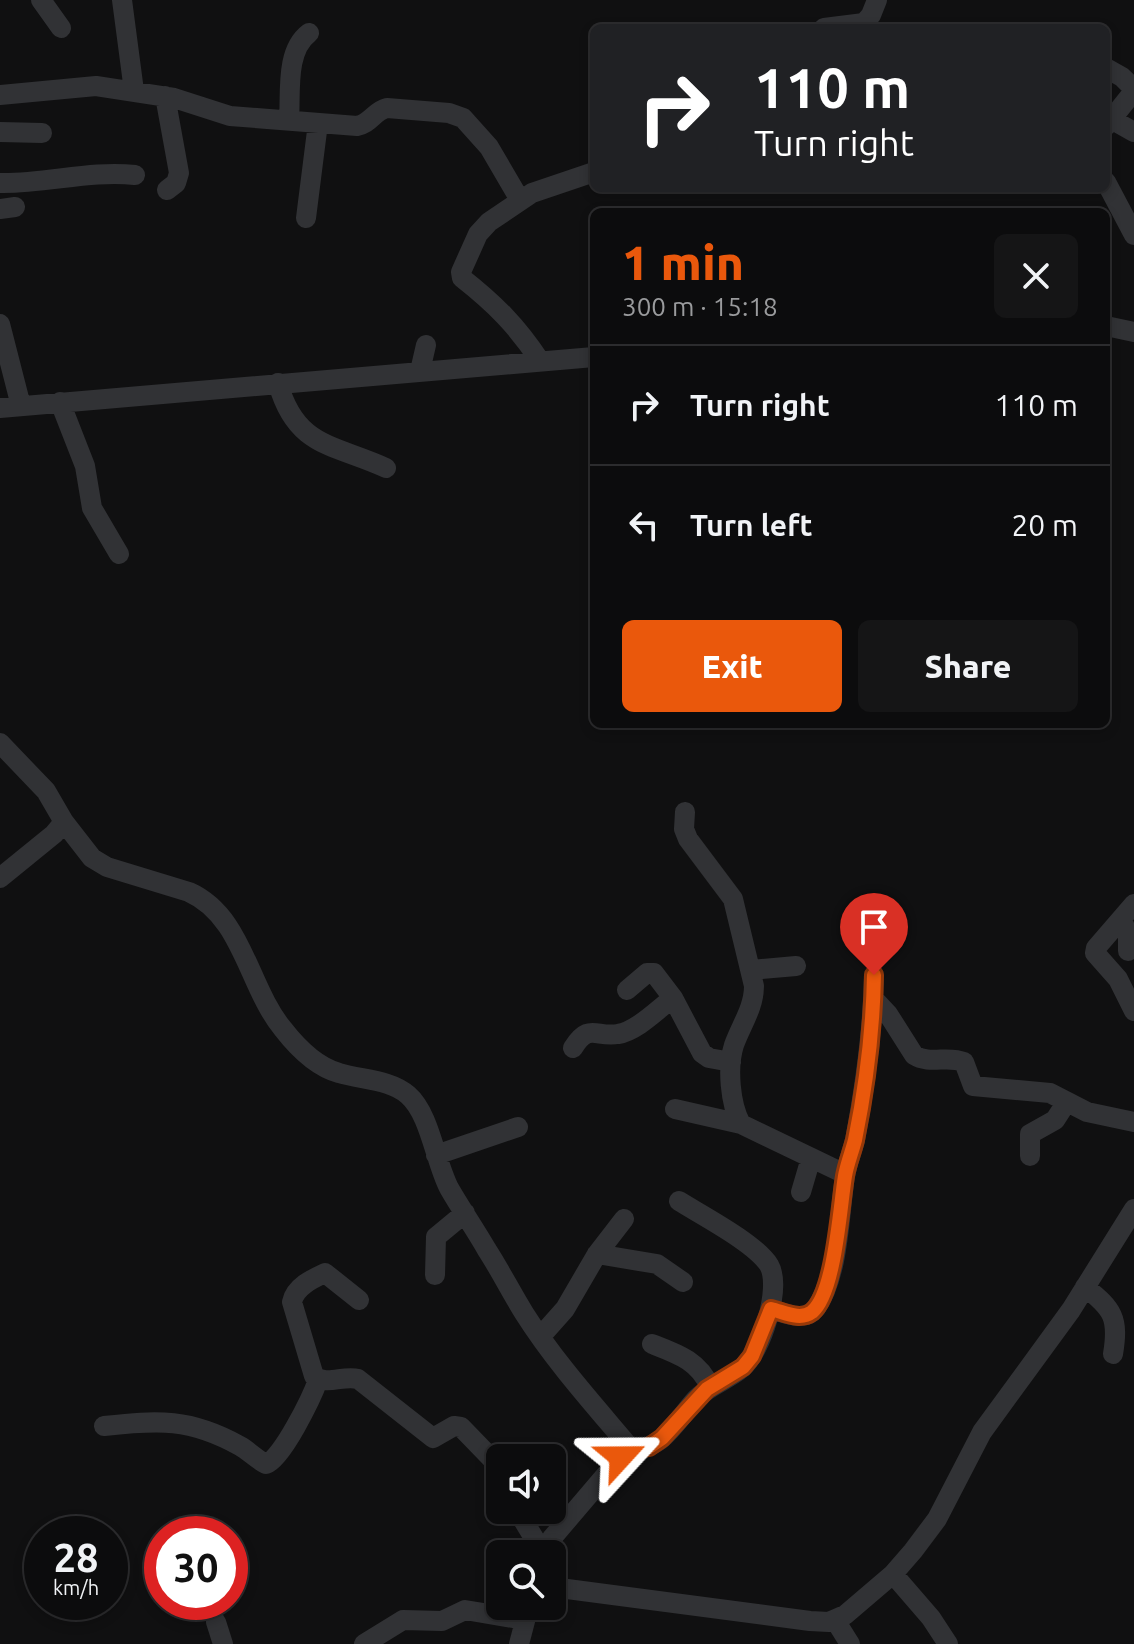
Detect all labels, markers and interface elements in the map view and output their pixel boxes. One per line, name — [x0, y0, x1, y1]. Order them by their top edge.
icon: right — [622, 56, 726, 160]
text: 110 m — [754, 56, 910, 119]
text: Turn right — [754, 122, 914, 163]
button: close — [994, 234, 1078, 318]
text: 1 min — [622, 235, 744, 289]
text: 300 m · 15:18 — [622, 292, 778, 321]
icon: right — [622, 383, 666, 427]
text: Turn right — [690, 388, 830, 422]
text: 110 m — [994, 388, 1078, 422]
icon: left — [622, 503, 666, 547]
text: Turn left — [690, 508, 812, 542]
text: 20 m — [1011, 508, 1078, 542]
button: Exit — [622, 620, 842, 712]
button: Share — [858, 620, 1078, 712]
pin — [840, 893, 908, 975]
icon: arrive — [852, 905, 896, 949]
position arrow — [579, 1415, 663, 1499]
map controls — [486, 1444, 566, 1620]
button: sound — [486, 1444, 566, 1524]
speed limit sign: 30 — [144, 1516, 248, 1620]
text: 28 — [53, 1535, 99, 1580]
button: search — [486, 1540, 566, 1620]
text: km/h — [53, 1576, 99, 1599]

